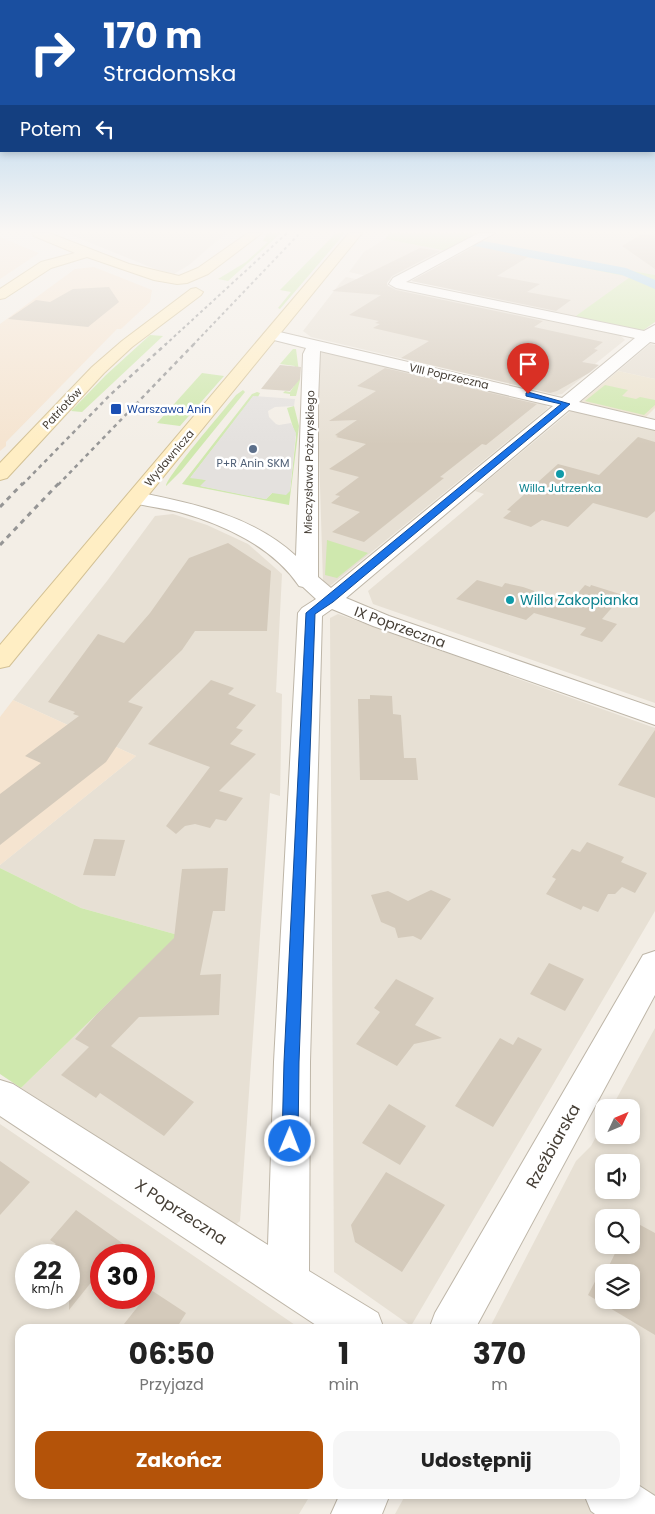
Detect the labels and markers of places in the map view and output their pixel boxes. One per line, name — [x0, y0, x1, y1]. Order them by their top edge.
pin — [507, 343, 549, 394]
place label: Warszawa Anin — [127, 401, 211, 417]
marker: Warszawa Anin — [109, 402, 123, 416]
marker: P+R Anin SKM — [247, 443, 259, 455]
place label: P+R Anin SKM — [216, 455, 290, 471]
marker: Willa Jutrzenka — [554, 468, 566, 480]
place label: Willa Jutrzenka — [519, 480, 601, 496]
place label: Willa Zakopianka — [520, 590, 638, 610]
marker: Willa Zakopianka — [504, 594, 516, 606]

